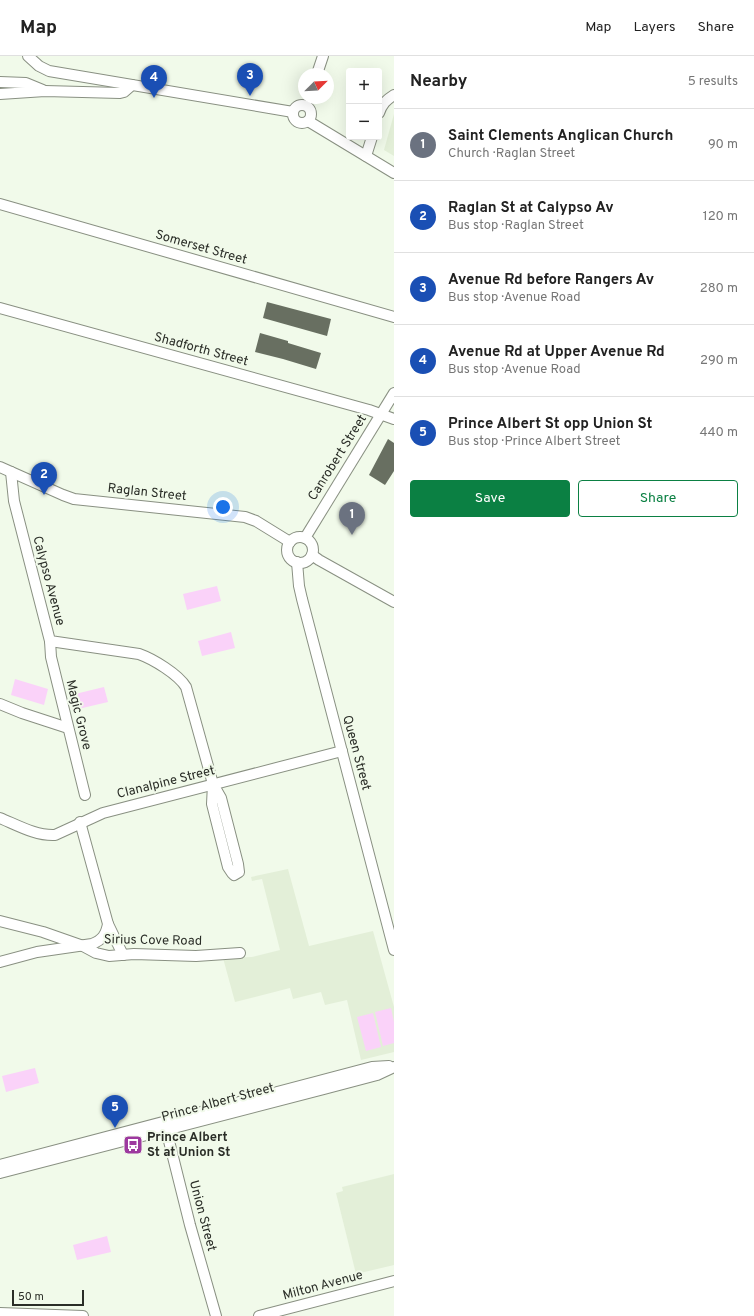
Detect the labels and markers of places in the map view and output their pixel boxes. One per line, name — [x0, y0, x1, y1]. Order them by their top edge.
pin: 3 — [237, 63, 263, 96]
pin: 4 — [141, 65, 167, 98]
pin: 2 — [31, 462, 57, 495]
pin: 1 — [339, 502, 365, 535]
pin: 5 — [102, 1095, 128, 1128]
place label: Prince Albert St at Union St — [147, 1130, 230, 1161]
bus stop icon: Prince Albert St at Union St — [122, 1134, 144, 1156]

